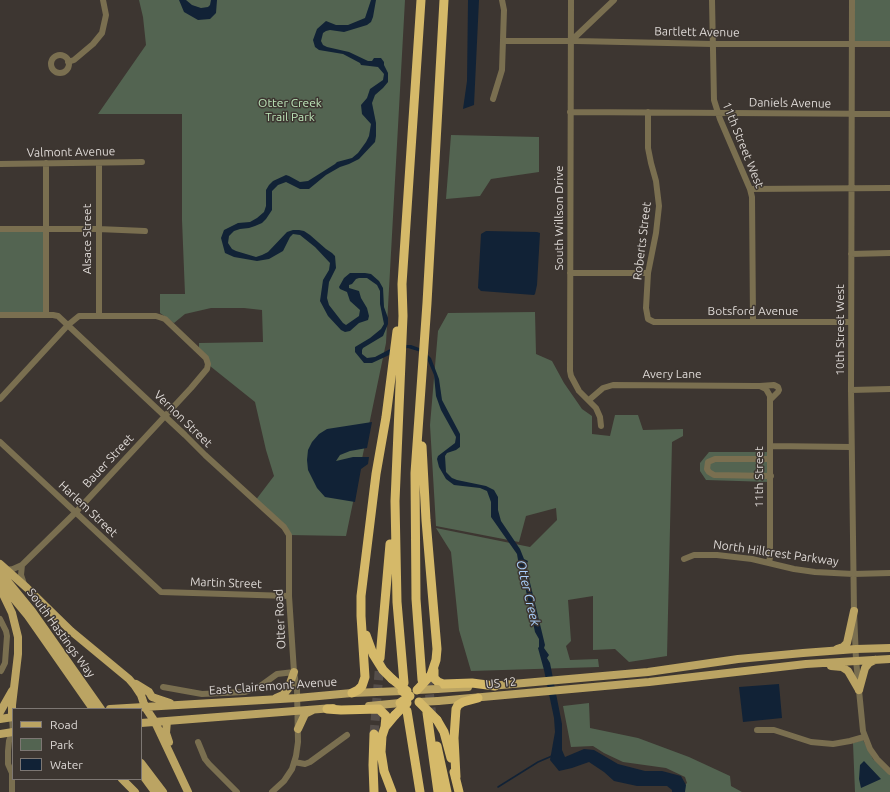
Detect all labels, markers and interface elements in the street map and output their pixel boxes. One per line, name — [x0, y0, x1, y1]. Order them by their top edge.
street label: Bartlett Avenue — [654, 24, 740, 40]
street label: Daniels Avenue — [749, 95, 831, 111]
park label: Otter Creek Trail Park — [258, 96, 322, 124]
street label: 11th Street West — [719, 100, 767, 190]
street label: Valmont Avenue — [26, 144, 116, 160]
street label: South Willson Drive — [552, 165, 566, 271]
street label: Roberts Street — [630, 201, 654, 281]
street label: Alsace Street — [80, 204, 94, 274]
street label: 10th Street West — [833, 284, 847, 376]
street label: Botsford Avenue — [708, 304, 798, 318]
street label: Avery Lane — [642, 367, 702, 381]
street label: Vernon Street — [151, 388, 215, 450]
street label: Bauer Street — [80, 431, 136, 491]
street label: 11th Street — [752, 446, 766, 508]
street label: Harlem Street — [55, 478, 121, 540]
street label: North Hillcrest Parkway — [712, 537, 840, 569]
water label: Otter Creek — [513, 558, 543, 628]
street label: Martin Street — [190, 575, 262, 591]
street label: South Hastings Way — [24, 586, 98, 680]
street label: Otter Road — [271, 589, 289, 649]
street label: East Clairemont Avenue — [208, 674, 338, 698]
street label: US 12 — [485, 674, 517, 692]
legend — [12, 708, 142, 780]
text: Road — [50, 718, 78, 731]
text: Park — [50, 738, 74, 751]
text: Water — [50, 758, 83, 771]

